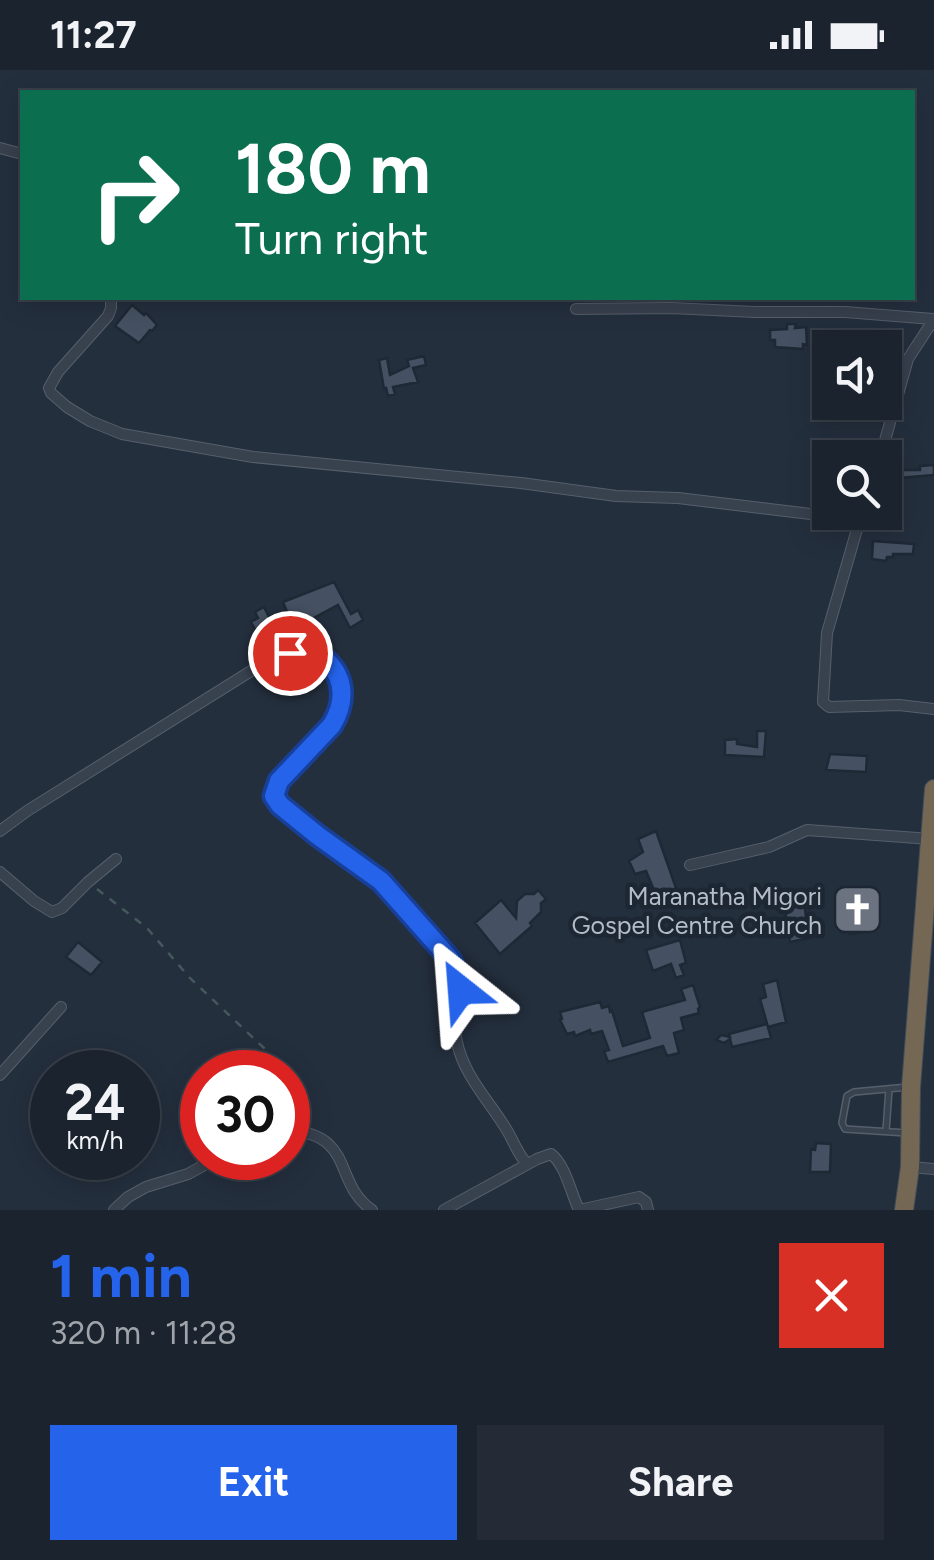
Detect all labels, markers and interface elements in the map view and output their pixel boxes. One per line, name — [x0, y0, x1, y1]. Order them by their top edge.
text: 11:27 — [50, 12, 137, 58]
text: 180 m — [235, 126, 430, 211]
icon: right — [70, 130, 200, 260]
text: Turn right — [235, 211, 428, 265]
map controls — [812, 330, 902, 530]
button: sound — [812, 330, 902, 420]
button: search — [812, 440, 902, 530]
pin — [248, 611, 333, 696]
icon: arrive — [263, 626, 318, 681]
place label: Maranatha Migori Gospel Centre Church — [572, 881, 822, 940]
church icon: Maranatha Migori Gospel Centre Church — [831, 884, 883, 936]
position arrow — [409, 938, 513, 1042]
speed limit sign: 30 — [180, 1050, 310, 1180]
text: 24 — [65, 1072, 125, 1133]
text: km/h — [66, 1125, 124, 1155]
text: 1 min — [50, 1240, 192, 1312]
button: close — [779, 1243, 884, 1348]
text: 320 m · 11:28 — [50, 1314, 237, 1352]
button: Exit — [50, 1425, 457, 1540]
button: Share — [477, 1425, 884, 1540]

